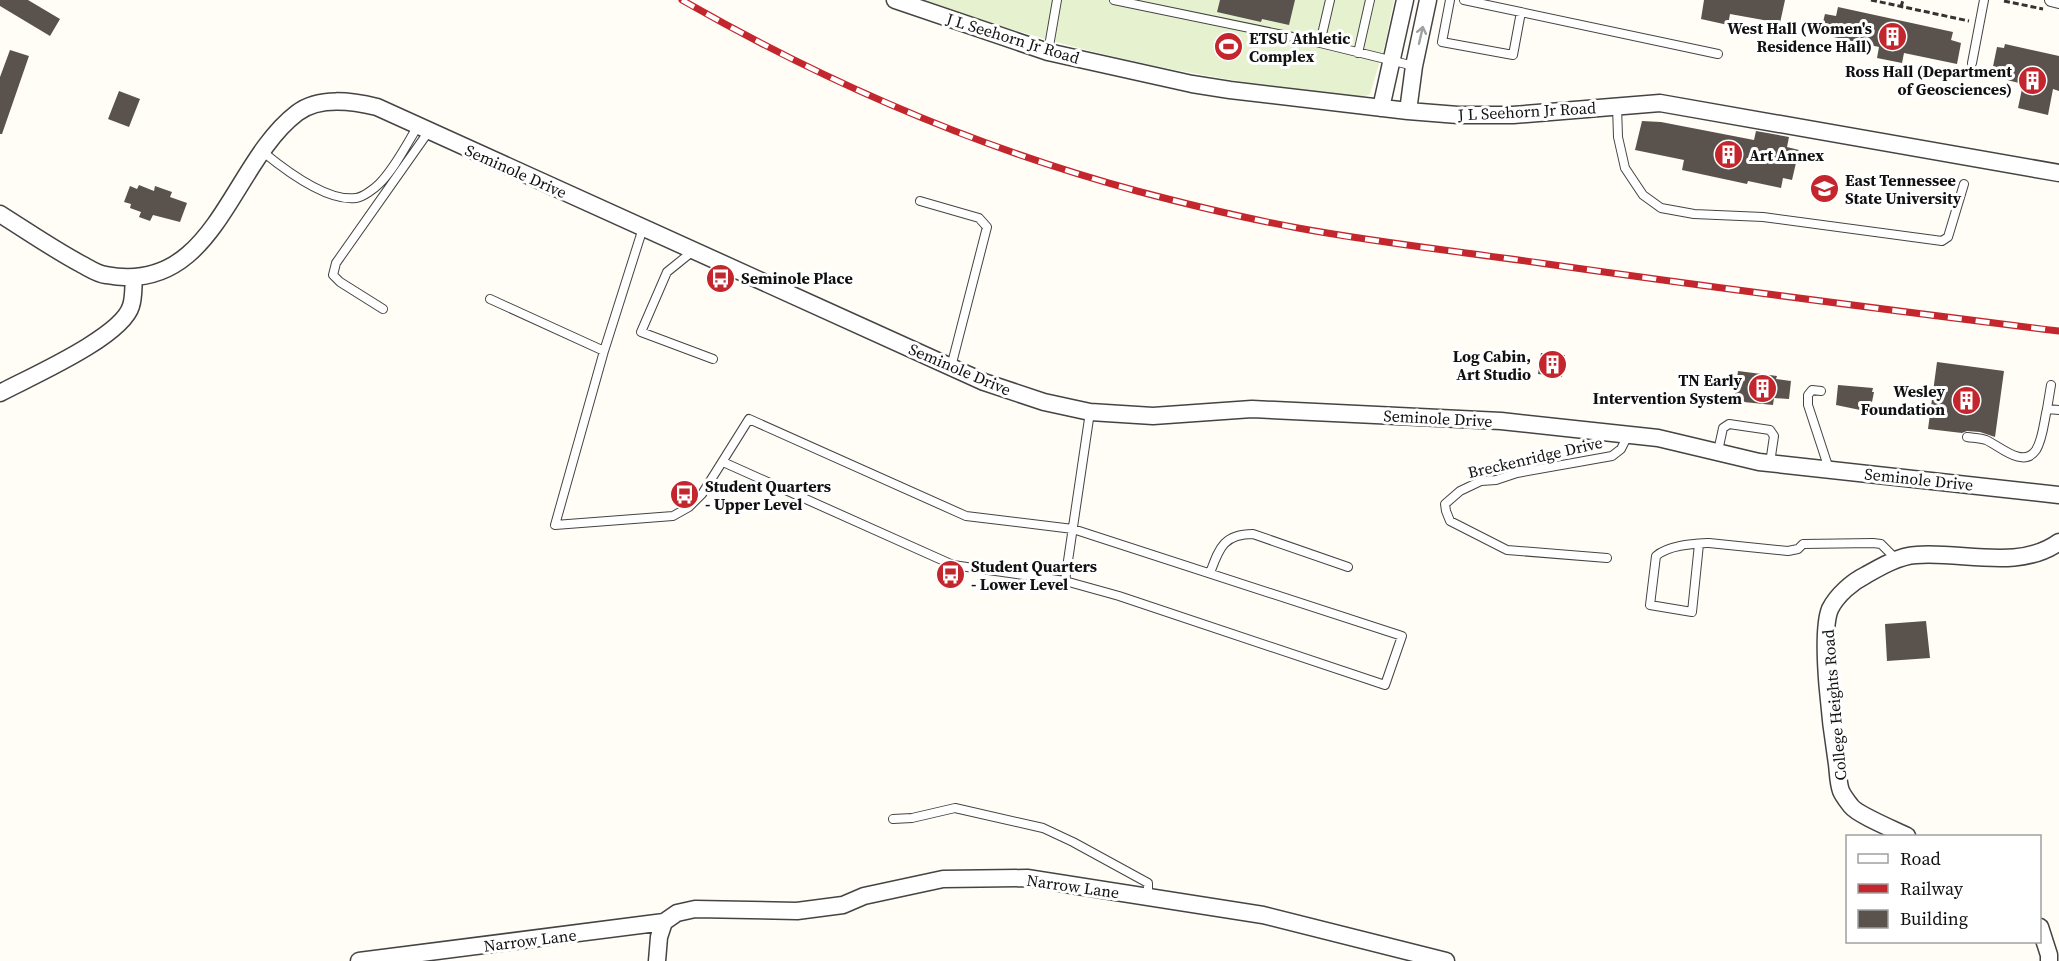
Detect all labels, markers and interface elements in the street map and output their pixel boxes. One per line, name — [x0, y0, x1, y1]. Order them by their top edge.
street label: J L Seehorn Jr Road — [943, 7, 1082, 69]
place label: West Hall (Women's Residence Hall) — [1727, 17, 1872, 57]
building icon: West Hall (Women's Residence Hall) — [1877, 21, 1909, 53]
one-way arrow — [1415, 26, 1427, 45]
place label: ETSU Athletic Complex — [1249, 27, 1350, 67]
sports icon: ETSU Athletic Complex — [1212, 31, 1244, 63]
place label: Ross Hall (Department of Geosciences) — [1845, 60, 2012, 100]
building icon: Ross Hall (Department of Geosciences) — [2017, 64, 2049, 96]
street label: J L Seehorn Jr Road — [1456, 96, 1597, 126]
street label: Seminole Drive — [462, 139, 570, 203]
building icon: Art Annex — [1712, 139, 1744, 171]
place label: Art Annex — [1749, 144, 1824, 166]
place label: East Tennessee State University — [1845, 169, 1962, 209]
school or university icon: East Tennessee State University — [1808, 173, 1840, 205]
bus stop icon: Seminole Place — [704, 262, 736, 294]
place label: Seminole Place — [741, 267, 853, 289]
street label: Seminole Drive — [905, 338, 1015, 400]
place label: Log Cabin, Art Studio — [1453, 345, 1531, 385]
building icon: Log Cabin, Art Studio — [1536, 349, 1568, 381]
place label: TN Early Intervention System — [1593, 369, 1742, 409]
building icon: TN Early Intervention System — [1747, 373, 1779, 405]
place label: Wesley Foundation — [1861, 380, 1945, 420]
building icon: Wesley Foundation — [1950, 384, 1982, 416]
street label: Seminole Drive — [1383, 404, 1493, 432]
street label: Breckenridge Drive — [1465, 431, 1605, 483]
street label: Seminole Drive — [1864, 462, 1974, 496]
place label: Student Quarters - Upper Level — [705, 475, 831, 515]
bus stop icon: Student Quarters - Upper Level — [668, 479, 700, 511]
place label: Student Quarters - Lower Level — [971, 555, 1097, 595]
bus stop icon: Student Quarters - Lower Level — [934, 559, 966, 591]
street label: College Heights Road — [1816, 629, 1852, 781]
legend — [1846, 835, 2041, 943]
text: Road — [1900, 846, 1941, 871]
street label: Narrow Lane — [1025, 869, 1121, 903]
text: Railway — [1900, 876, 1964, 901]
text: Building — [1900, 906, 1968, 931]
street label: Narrow Lane — [482, 923, 578, 957]

